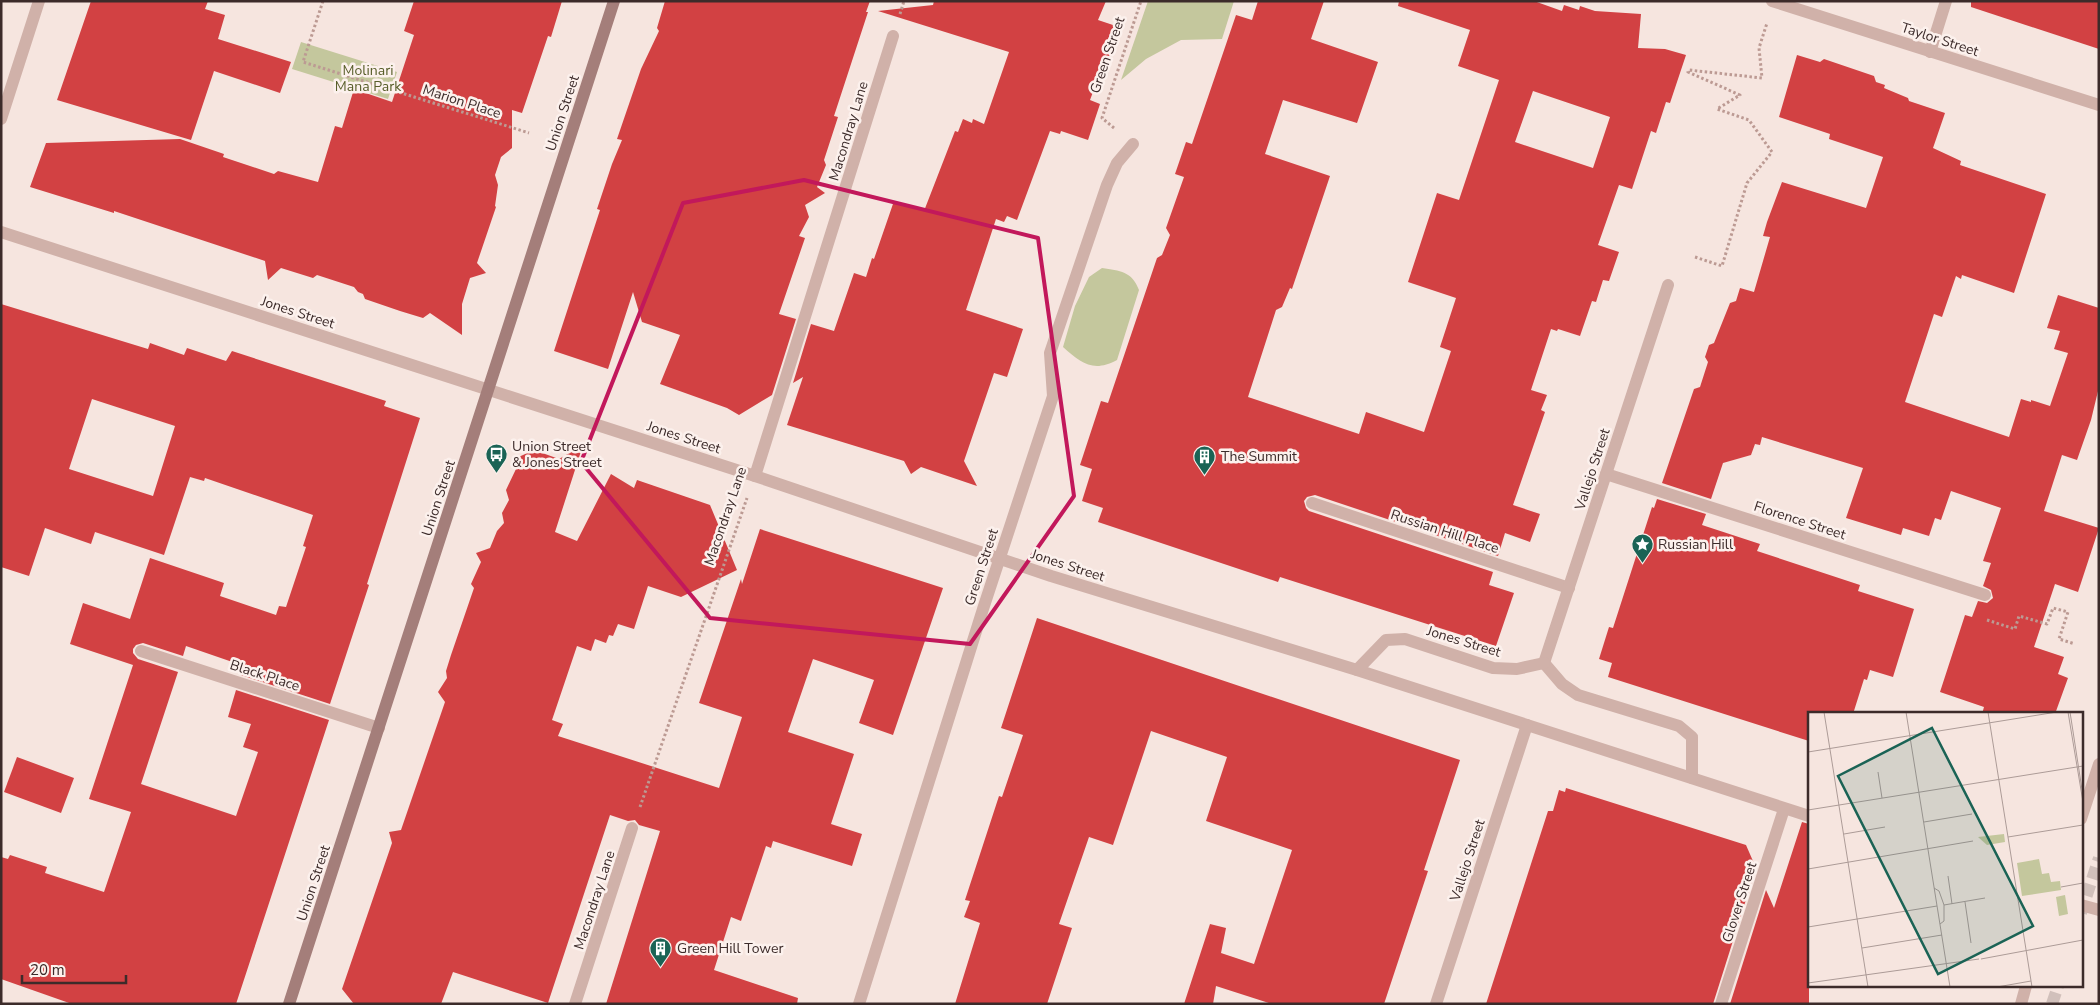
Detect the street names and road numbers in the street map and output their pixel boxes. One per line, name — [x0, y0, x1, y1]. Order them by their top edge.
street label: Green Street — [1086, 14, 1129, 96]
street label: Taylor Street — [1899, 18, 1981, 61]
street label: Union Street — [541, 73, 584, 154]
street label: Macondray Lane — [824, 79, 873, 183]
street label: Marion Place — [420, 80, 503, 123]
street label: Jones Street — [258, 291, 337, 333]
street label: Jones Street — [644, 416, 723, 458]
street label: Vallejo Street — [1570, 426, 1615, 513]
street label: Union Street — [417, 458, 460, 539]
street label: Macondray Lane — [700, 464, 751, 568]
street label: Florence Street — [1752, 497, 1848, 544]
street label: Russian Hill Place — [1388, 505, 1501, 558]
street label: Green Street — [960, 526, 1003, 608]
street label: Jones Street — [1028, 544, 1107, 586]
street label: Jones Street — [1424, 621, 1503, 662]
street label: Black Place — [228, 655, 302, 696]
street label: Vallejo Street — [1445, 817, 1490, 904]
street label: Union Street — [292, 843, 335, 924]
street label: Macondray Lane — [570, 848, 619, 952]
street label: Glover Street — [1718, 860, 1761, 945]

